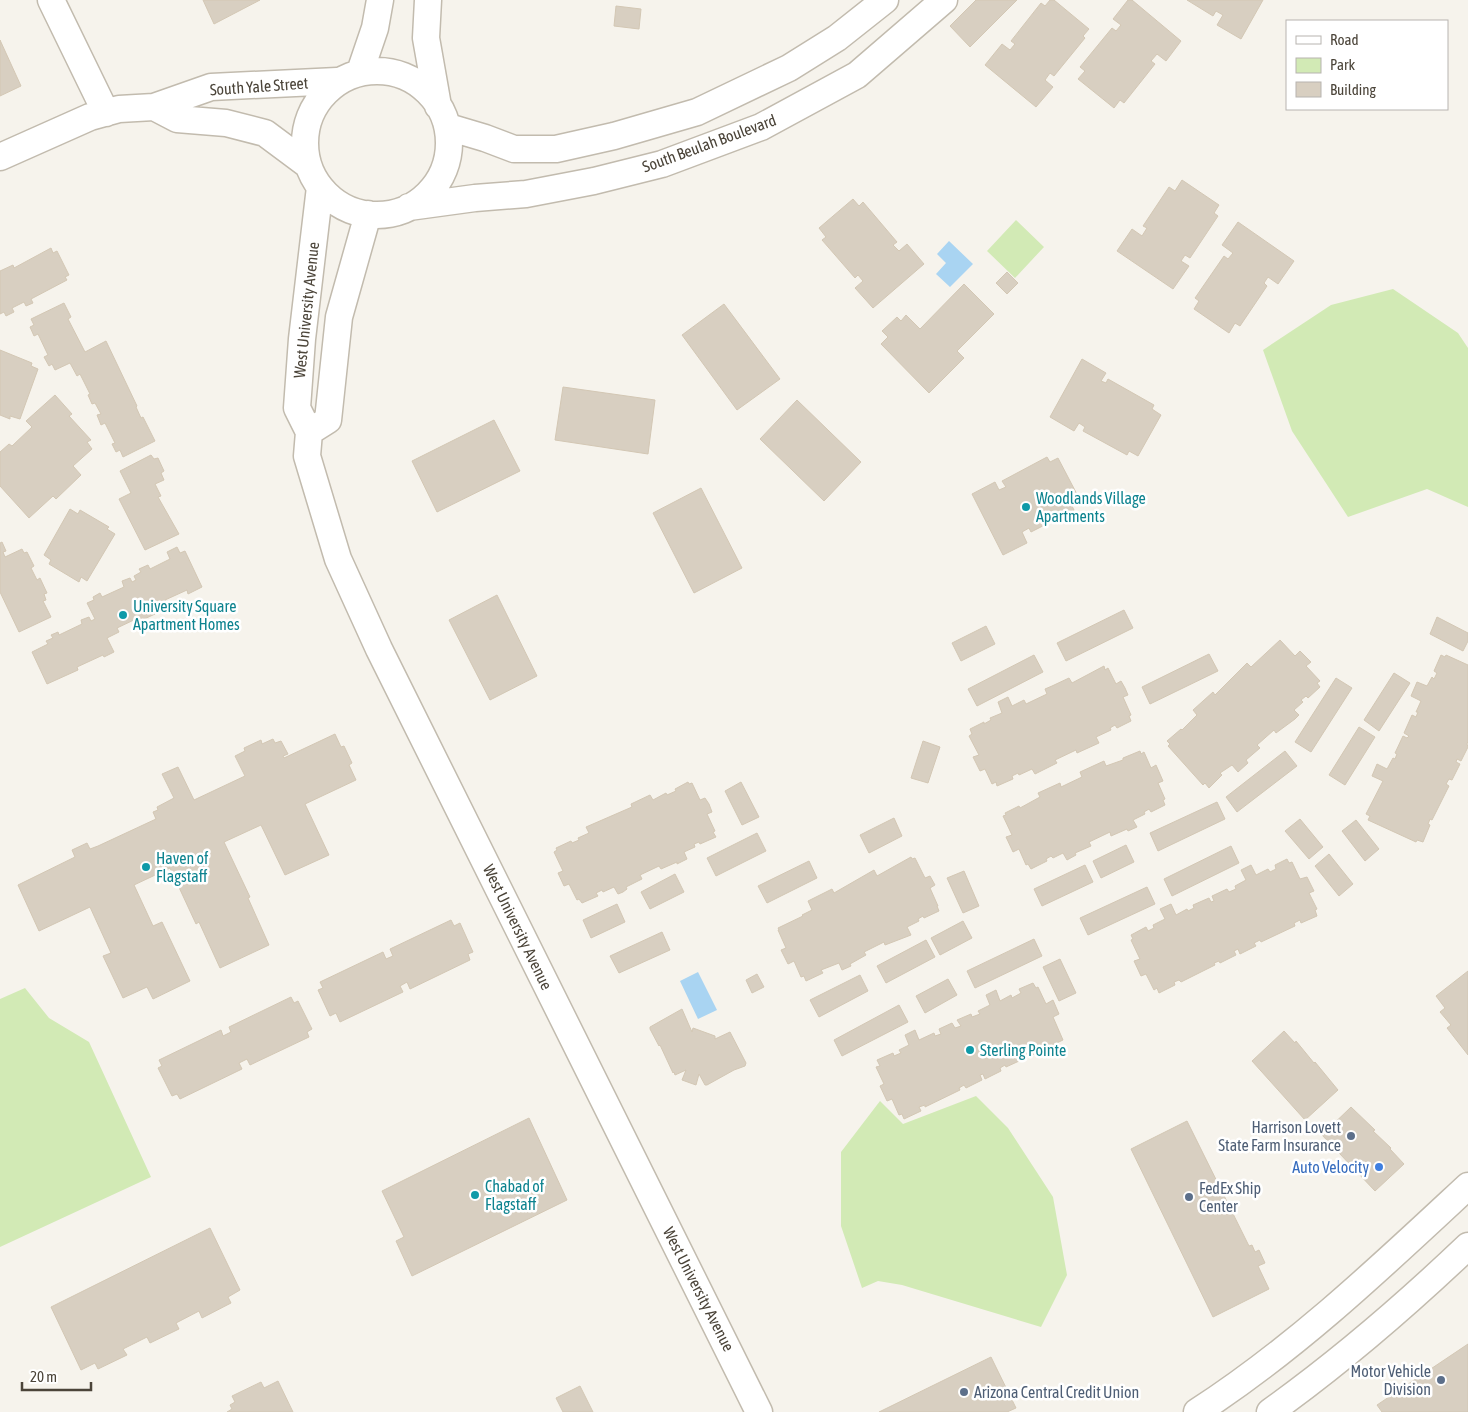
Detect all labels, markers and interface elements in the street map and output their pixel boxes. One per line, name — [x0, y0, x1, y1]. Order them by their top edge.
legend — [1286, 20, 1448, 110]
text: Road — [1330, 31, 1359, 48]
text: Park — [1330, 56, 1355, 73]
street label: South Yale Street — [209, 74, 309, 98]
text: Building — [1330, 81, 1376, 98]
street label: South Beulah Boulevard — [640, 110, 778, 176]
street label: West University Avenue — [290, 241, 323, 379]
place label: Woodlands Village Apartments — [1036, 489, 1146, 526]
marker: Woodlands Village Apartments — [1020, 501, 1032, 513]
place label: University Square Apartment Homes — [133, 597, 240, 634]
marker: University Square Apartment Homes — [117, 609, 129, 621]
place label: Haven of Flagstaff — [156, 849, 209, 886]
marker: Haven of Flagstaff — [140, 861, 152, 873]
street label: West University Avenue — [479, 861, 556, 993]
place label: Sterling Pointe — [980, 1041, 1066, 1060]
marker: Sterling Pointe — [964, 1044, 976, 1056]
place label: Harrison Lovett State Farm Insurance — [1218, 1118, 1341, 1154]
marker: Harrison Lovett State Farm Insurance — [1345, 1130, 1357, 1142]
place label: Auto Velocity — [1292, 1158, 1369, 1177]
marker: Auto Velocity — [1373, 1161, 1385, 1173]
place label: Chabad of Flagstaff — [485, 1177, 545, 1214]
place label: FedEx Ship Center — [1199, 1179, 1261, 1215]
marker: Chabad of Flagstaff — [469, 1189, 481, 1201]
marker: FedEx Ship Center — [1183, 1191, 1195, 1203]
street label: West University Avenue — [659, 1224, 738, 1355]
scale bar — [22, 1360, 91, 1392]
place label: Motor Vehicle Division — [1351, 1362, 1431, 1398]
text: 20 m — [30, 1368, 57, 1385]
marker: Motor Vehicle Division — [1435, 1374, 1447, 1386]
place label: Arizona Central Credit Union — [974, 1383, 1139, 1401]
marker: Arizona Central Credit Union — [958, 1386, 970, 1398]

